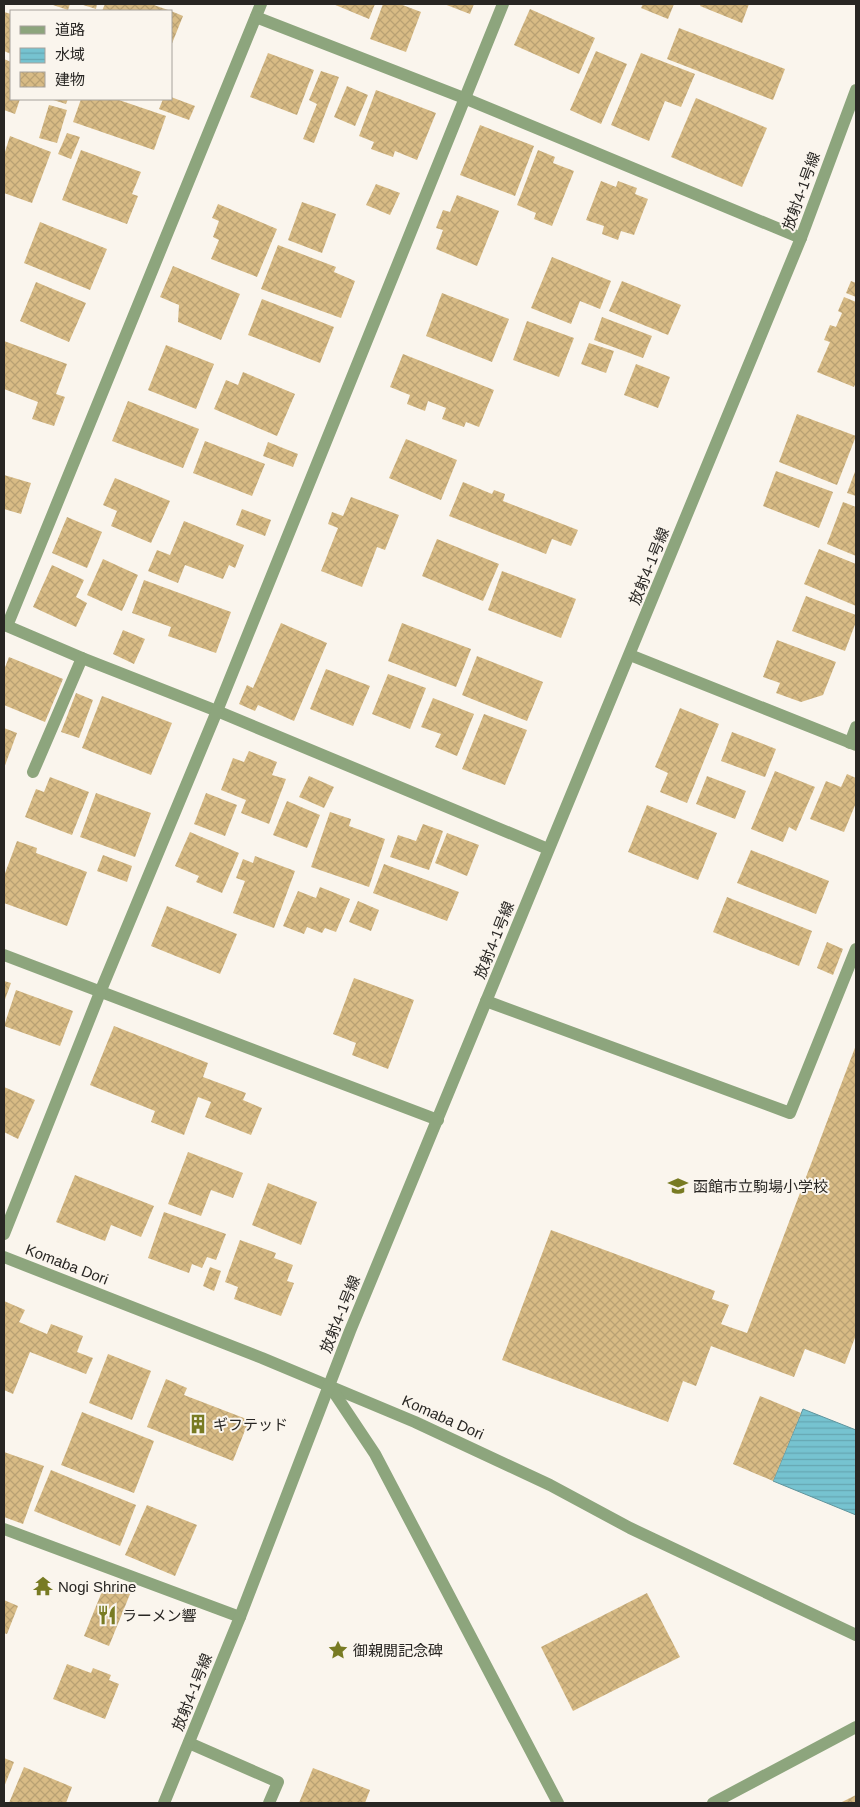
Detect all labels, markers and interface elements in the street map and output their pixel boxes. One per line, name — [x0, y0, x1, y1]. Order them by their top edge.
legend — [10, 10, 172, 100]
text: 道路 — [55, 21, 85, 38]
text: 水域 — [55, 46, 85, 63]
text: 建物 — [55, 71, 85, 88]
street label: 放射4-1号線 — [779, 150, 823, 232]
street label: 放射4-1号線 — [626, 525, 672, 607]
street label: 放射4-1号線 — [471, 899, 517, 981]
school or university icon: 函館市立駒場小学校 — [667, 1175, 689, 1197]
place label: 函館市立駒場小学校 — [693, 1178, 828, 1195]
street label: Komaba Dori — [23, 1240, 111, 1288]
street label: 放射4-1号線 — [317, 1273, 363, 1355]
street label: Komaba Dori — [400, 1391, 486, 1443]
building icon: ギフテッド — [187, 1413, 209, 1435]
place label: ギフテッド — [213, 1416, 288, 1433]
temple icon: Nogi Shrine — [32, 1575, 54, 1597]
place label: Nogi Shrine — [58, 1578, 136, 1595]
restaurant icon: ラーメン響 — [96, 1604, 118, 1626]
place label: ラーメン響 — [122, 1607, 196, 1624]
place icon: 御親閲記念碑 — [327, 1639, 349, 1661]
place label: 御親閲記念碑 — [353, 1642, 443, 1659]
street label: 放射4-1号線 — [169, 1651, 215, 1733]

